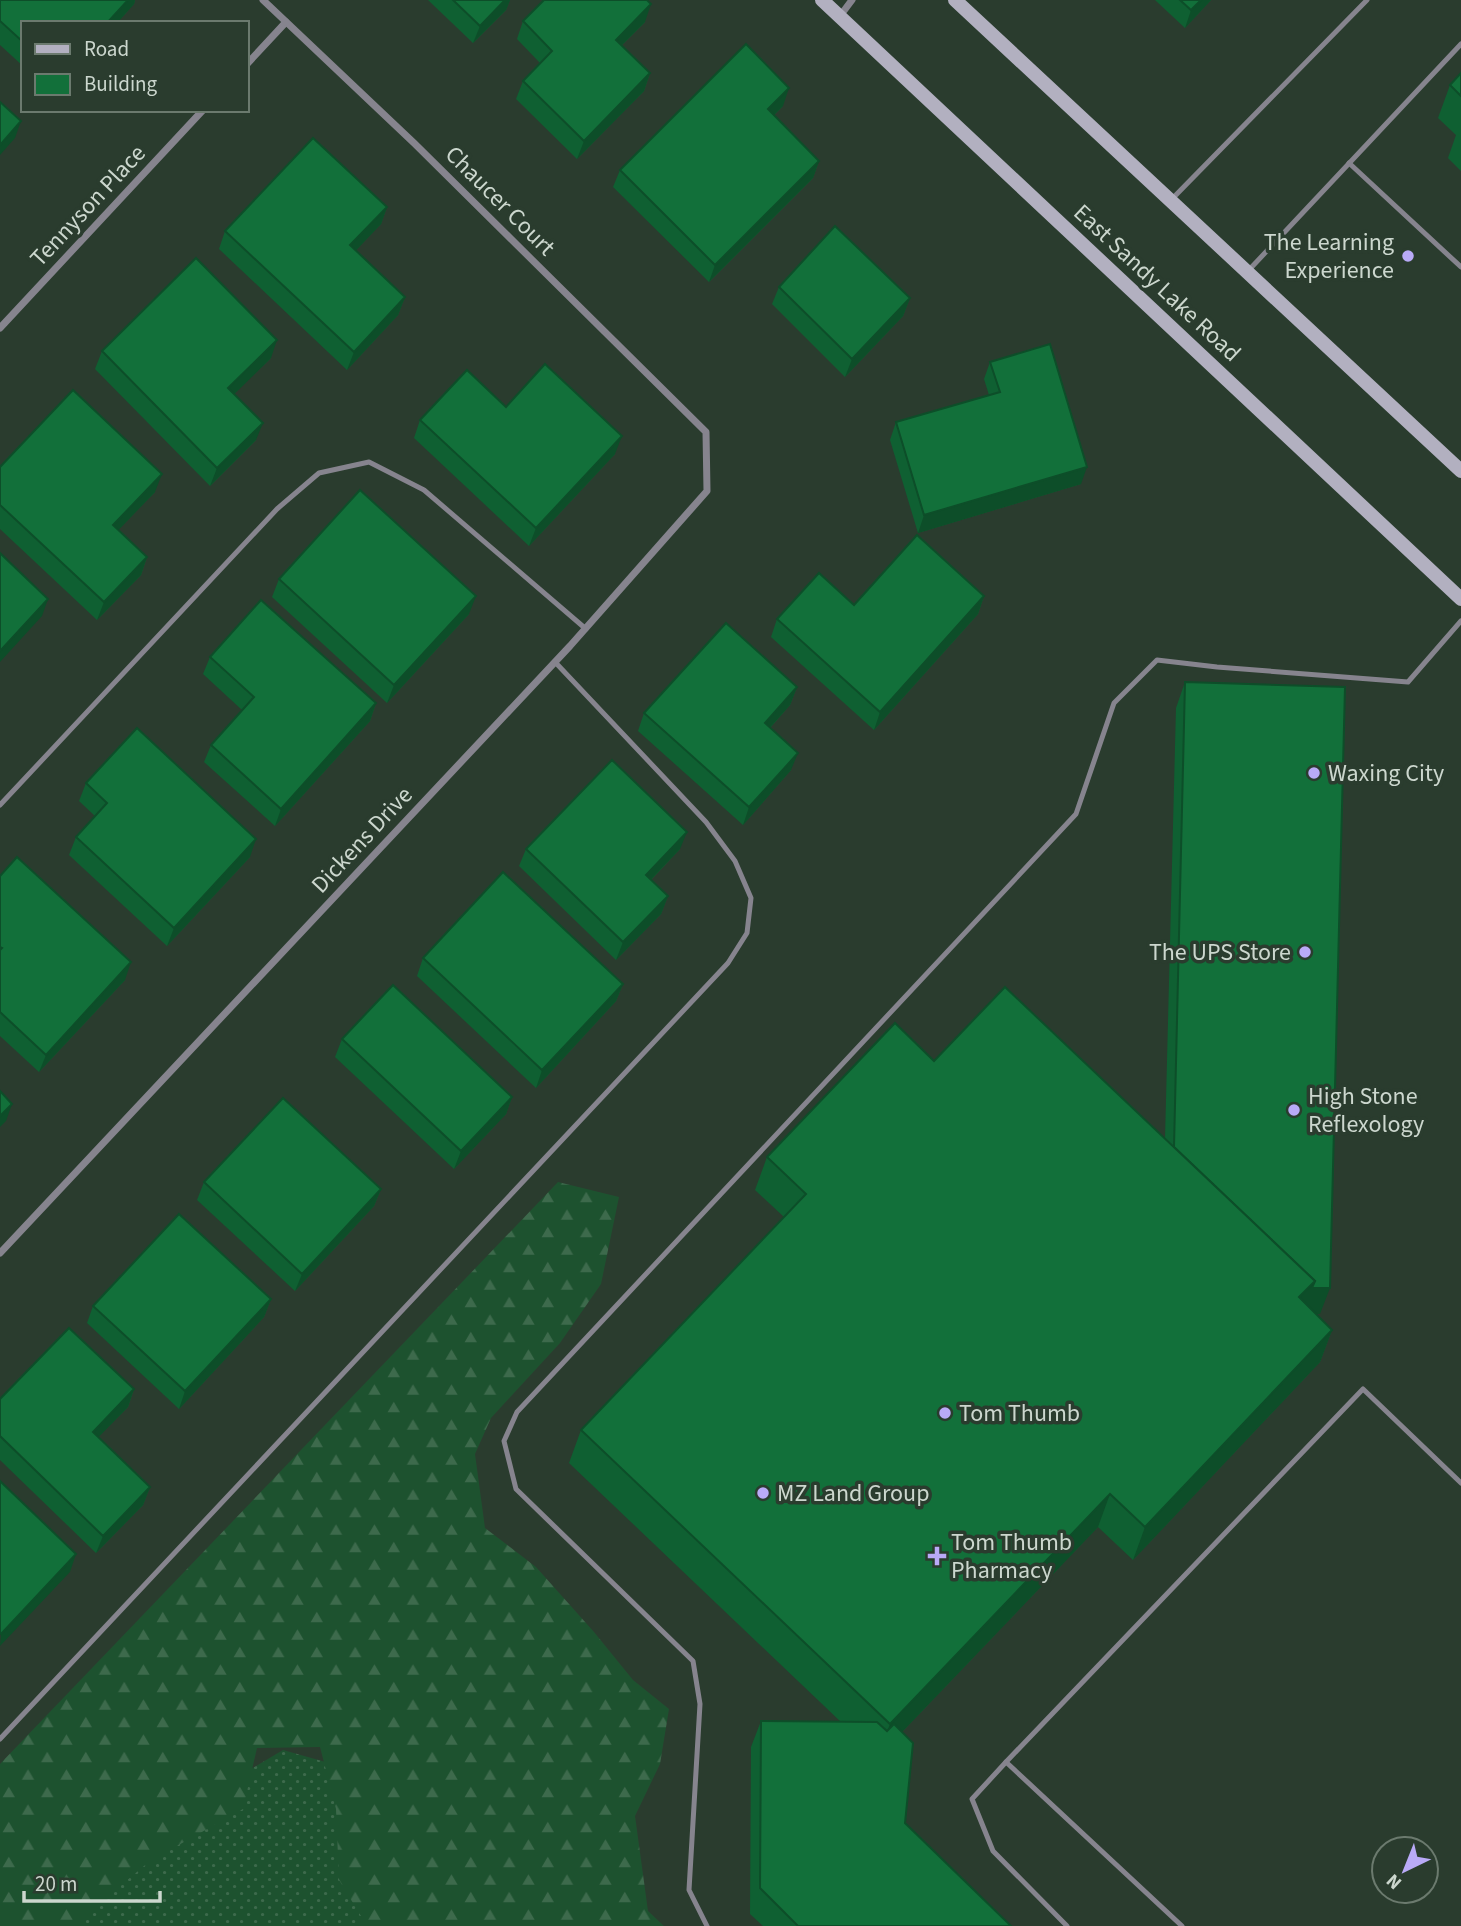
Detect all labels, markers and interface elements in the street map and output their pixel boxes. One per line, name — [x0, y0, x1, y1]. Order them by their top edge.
legend — [21, 21, 248, 112]
text: Road — [84, 34, 129, 64]
text: Building — [84, 69, 158, 99]
street label: Tennyson Place — [22, 137, 154, 275]
street label: Chaucer Court — [437, 138, 563, 264]
street label: East Sandy Lake Road — [1065, 196, 1249, 370]
place label: The Learning Experience — [1264, 225, 1394, 288]
marker: The Learning Experience — [1400, 248, 1416, 264]
place label: Waxing City — [1328, 756, 1444, 791]
marker: Waxing City — [1306, 765, 1322, 781]
street label: Dickens Drive — [303, 779, 421, 901]
place label: The UPS Store — [1149, 935, 1291, 970]
marker: The UPS Store — [1297, 944, 1313, 960]
place label: High Stone Reflexology — [1308, 1079, 1424, 1142]
marker: High Stone Reflexology — [1286, 1102, 1302, 1118]
place label: Tom Thumb — [959, 1396, 1080, 1431]
marker: Tom Thumb — [937, 1405, 953, 1421]
place label: MZ Land Group — [777, 1476, 929, 1511]
marker: MZ Land Group — [755, 1485, 771, 1501]
place label: Tom Thumb Pharmacy — [951, 1525, 1072, 1588]
marker: Tom Thumb Pharmacy — [929, 1548, 945, 1564]
north arrow — [1370, 1835, 1440, 1905]
scale bar — [24, 1860, 161, 1904]
text: N — [1381, 1867, 1408, 1896]
text: 20 m — [35, 1869, 77, 1899]

